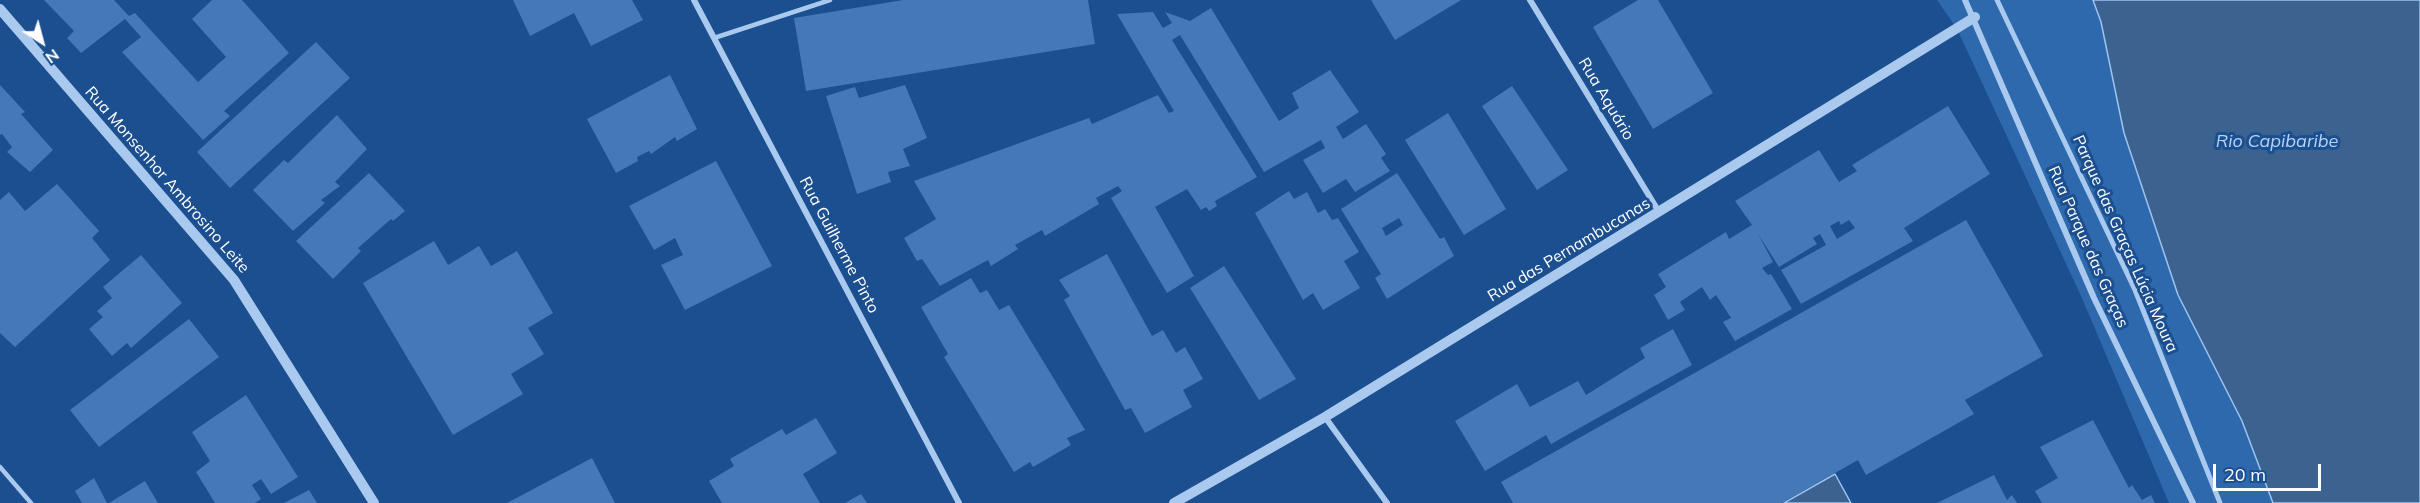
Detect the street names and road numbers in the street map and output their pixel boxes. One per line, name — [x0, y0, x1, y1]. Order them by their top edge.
street label: Rua Aquário — [1574, 54, 1638, 144]
street label: Rua Monsenhor Ambrosino Leite — [81, 83, 253, 277]
street label: Parque das Graças Lúcia Moura — [2068, 132, 2182, 356]
street label: Rua Parque das Graças — [2044, 163, 2132, 331]
street label: Rua Guilherme Pinto — [795, 174, 883, 316]
street label: Rua das Pernambucanas — [1484, 194, 1654, 306]

